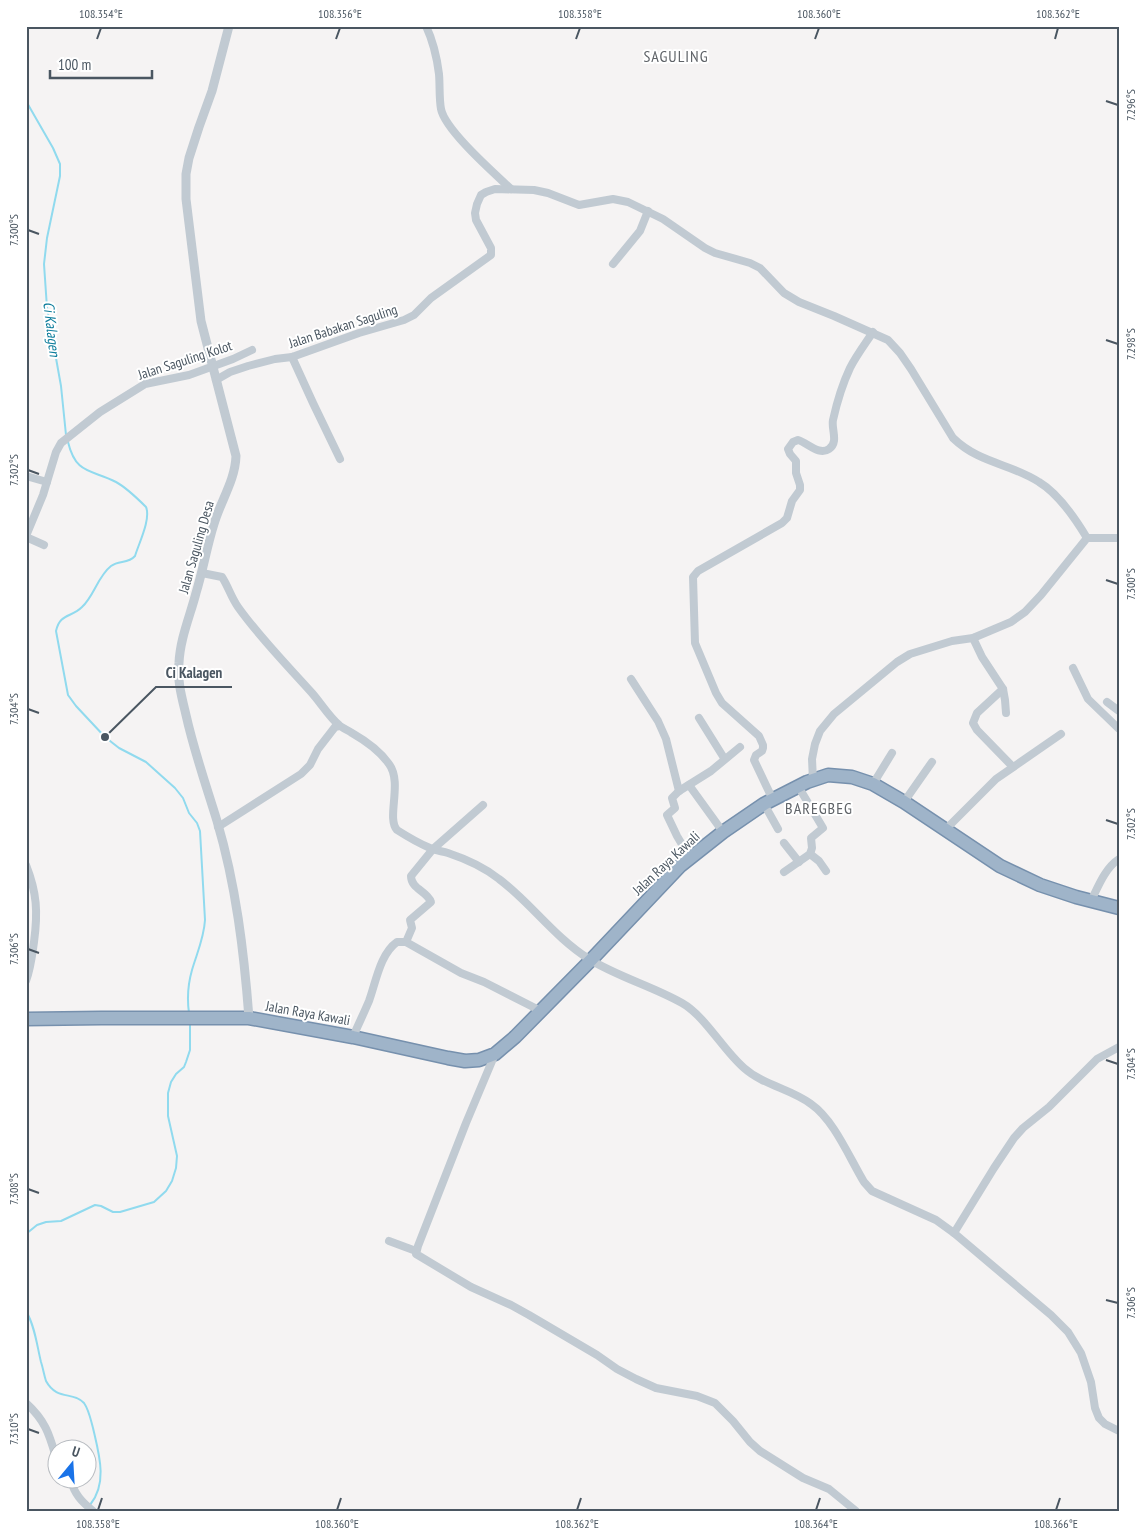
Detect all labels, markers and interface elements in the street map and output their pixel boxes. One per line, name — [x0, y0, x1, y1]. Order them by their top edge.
text: 108.354°E — [79, 6, 123, 21]
text: 108.356°E — [318, 6, 362, 21]
text: 108.358°E — [558, 6, 602, 21]
text: 108.360°E — [797, 6, 841, 21]
text: 108.362°E — [1036, 6, 1080, 21]
district label: SAGULING — [643, 46, 709, 66]
scale bar — [50, 48, 152, 80]
text: 100 m — [58, 55, 91, 74]
text: 7.296°S — [1123, 89, 1138, 121]
text: 7.300°S — [6, 214, 21, 246]
water label: Ci Kalagen — [39, 300, 65, 359]
street label: Jalan Babakan Saguling — [285, 300, 400, 352]
text: 7.298°S — [1123, 328, 1138, 360]
street label: Jalan Saguling Kolot — [135, 336, 234, 384]
text: 7.302°S — [6, 454, 21, 486]
street label: Jalan Saguling Desa — [174, 499, 218, 596]
text: 7.300°S — [1123, 568, 1138, 600]
callout: Ci Kalagen — [156, 657, 232, 687]
text: Ci Kalagen — [166, 663, 223, 682]
text: 7.304°S — [6, 693, 21, 725]
district label: BAREGBEG — [785, 798, 853, 818]
text: 7.302°S — [1123, 808, 1138, 840]
street label: Jalan Raya Kawali — [628, 827, 703, 899]
text: 7.306°S — [6, 933, 21, 965]
street label: Jalan Raya Kawali — [263, 997, 352, 1029]
text: 7.304°S — [1123, 1048, 1138, 1080]
text: 7.308°S — [6, 1173, 21, 1205]
text: 7.306°S — [1123, 1287, 1138, 1319]
text: 7.310°S — [6, 1413, 21, 1445]
north arrow — [48, 1440, 98, 1490]
text: U — [70, 1442, 82, 1461]
text: 108.358°E — [76, 1516, 120, 1531]
text: 108.360°E — [315, 1516, 359, 1531]
text: 108.362°E — [555, 1516, 599, 1531]
text: 108.364°E — [794, 1516, 838, 1531]
text: 108.366°E — [1034, 1516, 1078, 1531]

